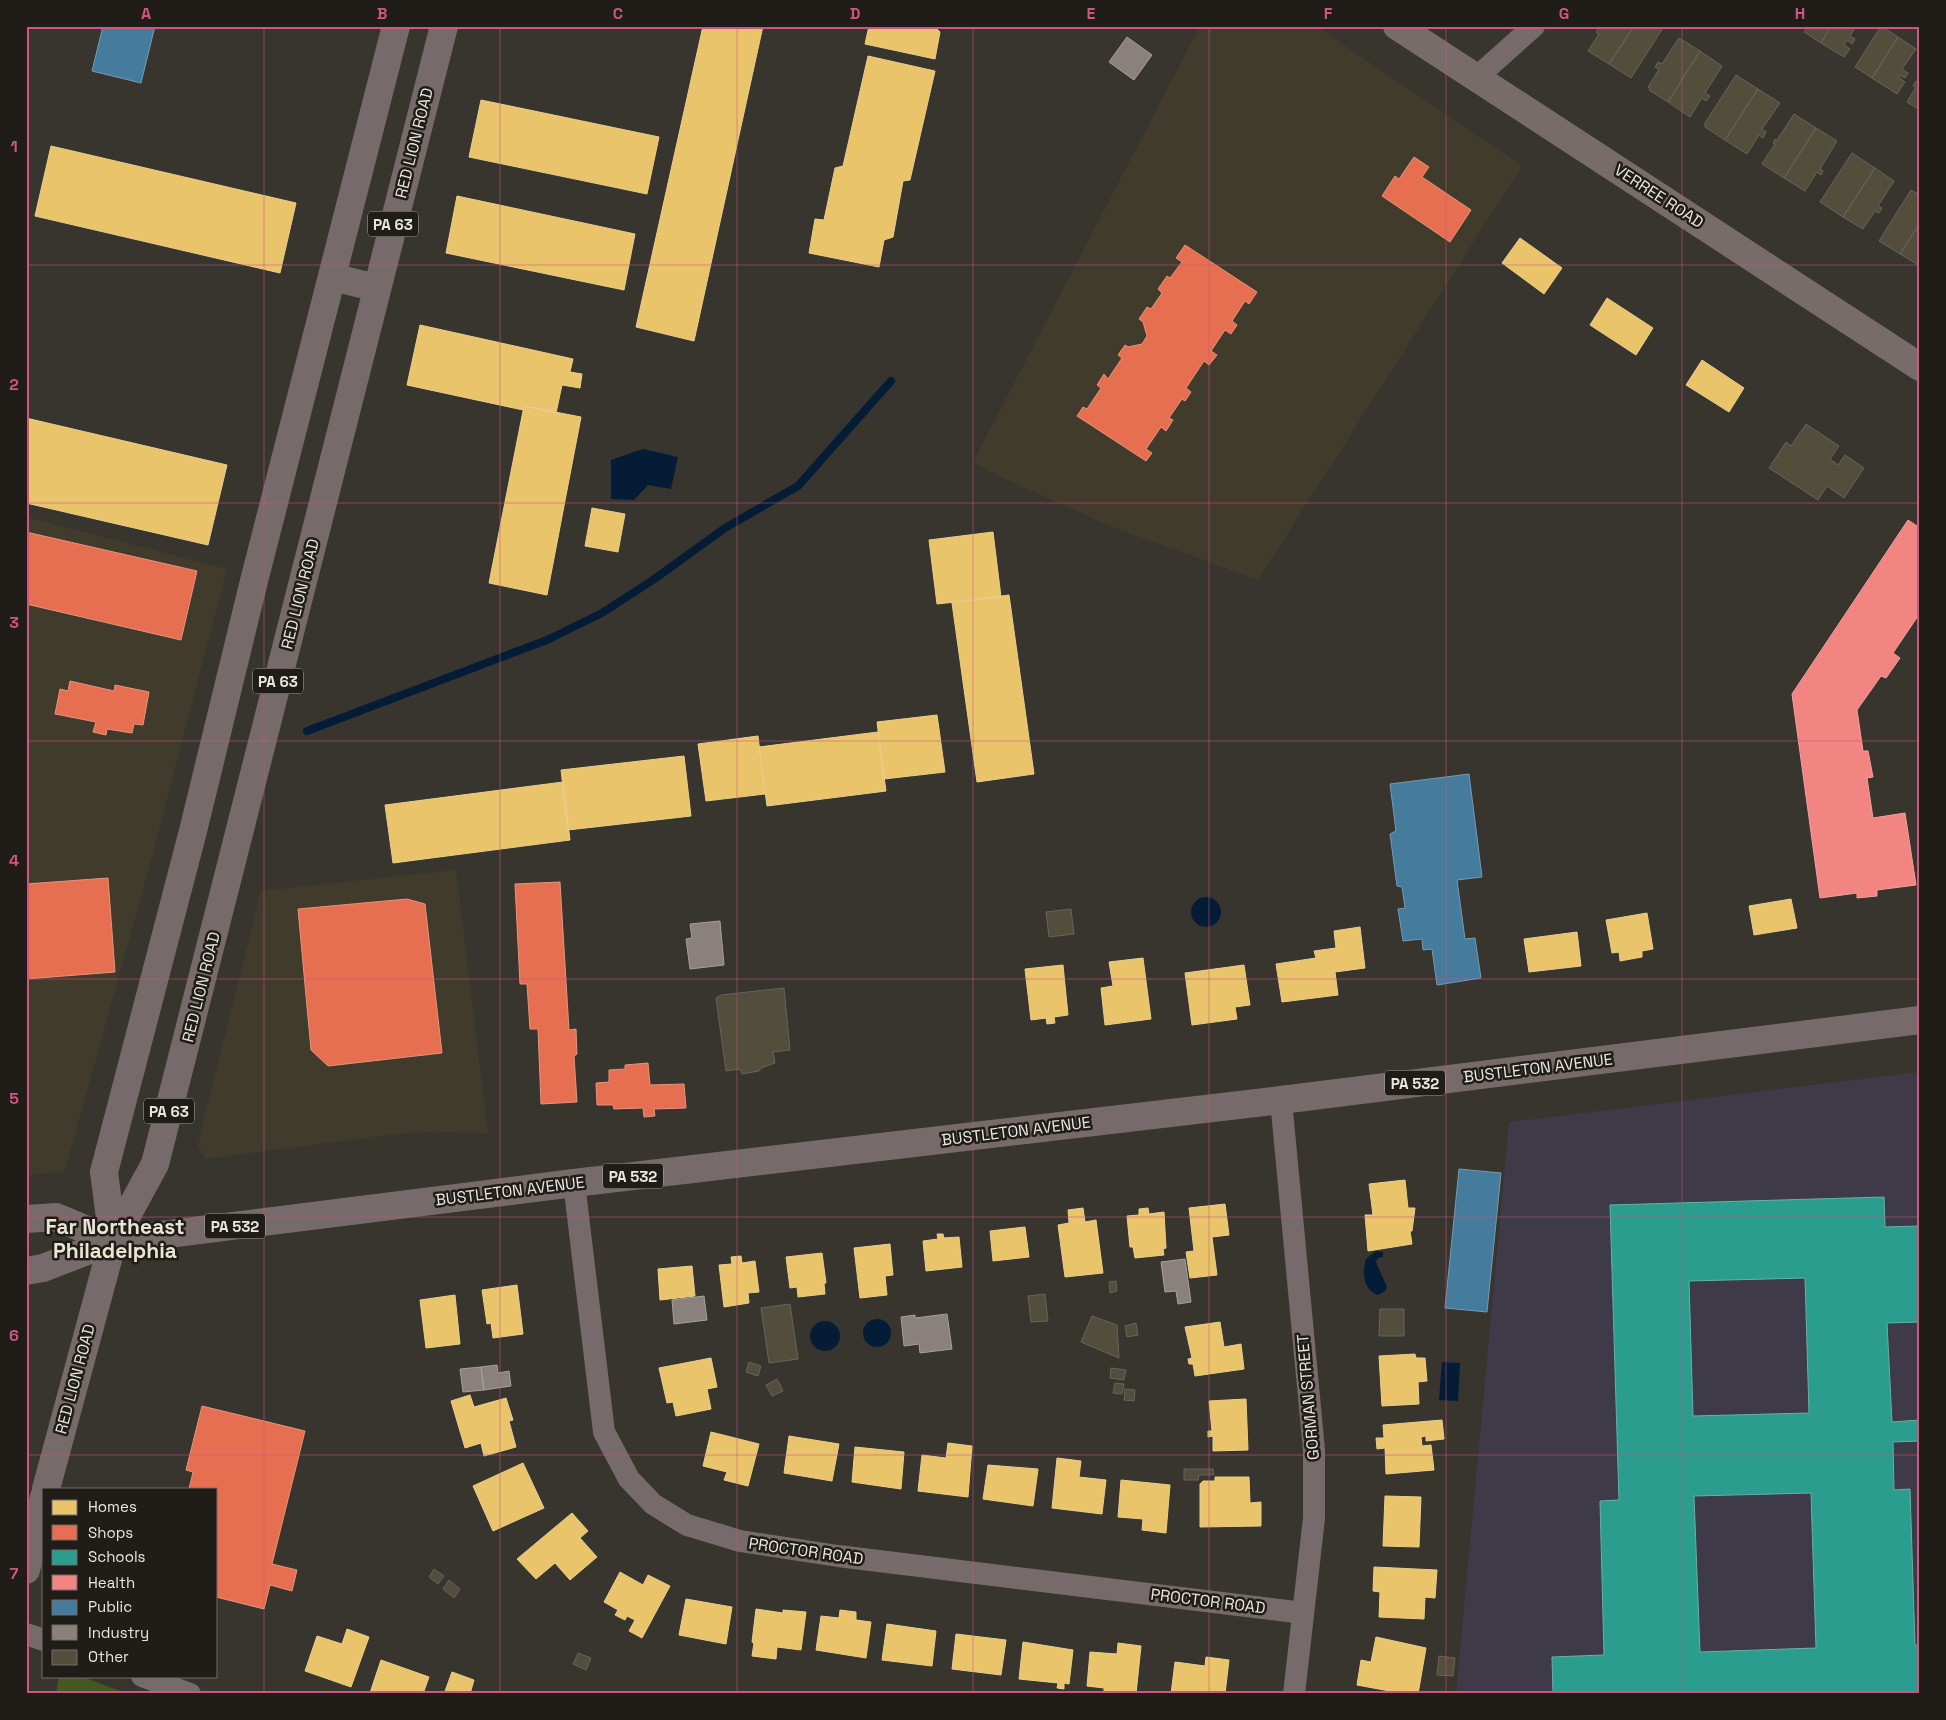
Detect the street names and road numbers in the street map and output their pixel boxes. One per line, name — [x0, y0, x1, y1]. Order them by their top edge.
street label: RED LION ROAD — [390, 86, 438, 200]
street label: VERREE ROAD — [1610, 159, 1708, 233]
road number: PA 63 — [368, 212, 418, 236]
street label: RED LION ROAD — [276, 537, 324, 651]
road number: PA 63 — [253, 668, 303, 694]
street label: RED LION ROAD — [177, 930, 225, 1044]
street label: BUSTLETON AVENUE — [1462, 1048, 1614, 1088]
road number: PA 532 — [1385, 1070, 1445, 1096]
road number: PA 63 — [144, 1098, 194, 1124]
street label: BUSTLETON AVENUE — [940, 1111, 1092, 1151]
road number: PA 532 — [603, 1164, 663, 1188]
street label: BUSTLETON AVENUE — [434, 1171, 586, 1211]
road number: PA 532 — [205, 1214, 265, 1238]
street label: RED LION ROAD — [50, 1322, 100, 1436]
street label: GORMAN STREET — [1292, 1333, 1324, 1461]
street label: PROCTOR ROAD — [747, 1533, 865, 1569]
street label: PROCTOR ROAD — [1149, 1584, 1267, 1618]

